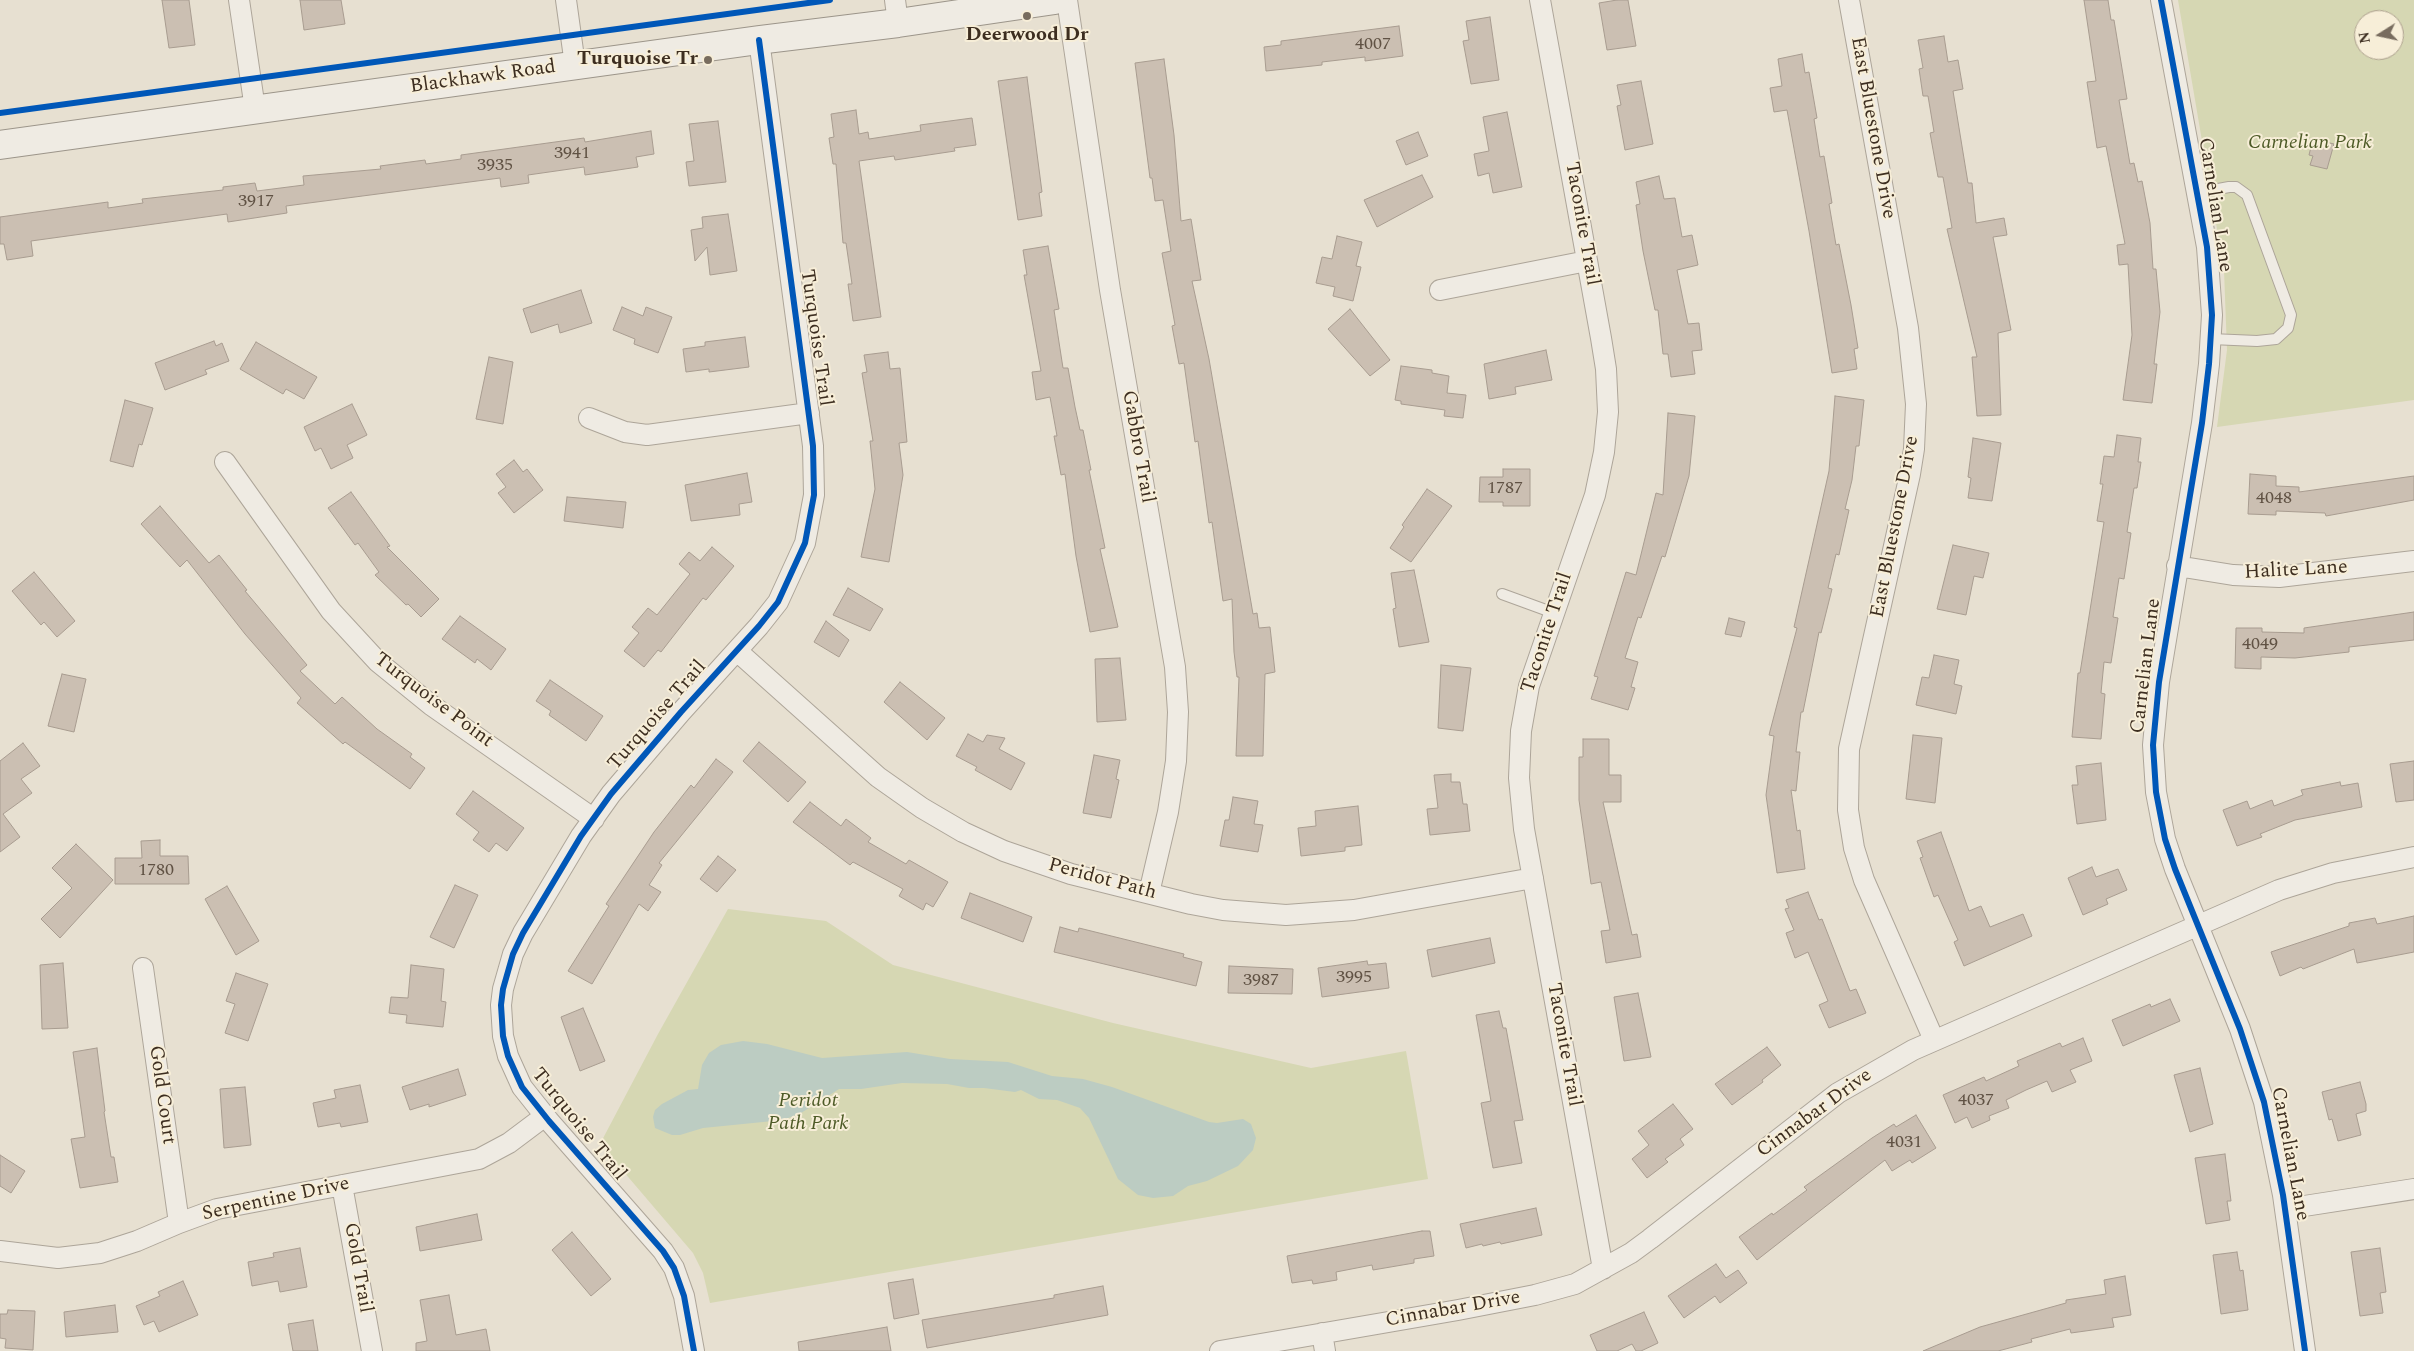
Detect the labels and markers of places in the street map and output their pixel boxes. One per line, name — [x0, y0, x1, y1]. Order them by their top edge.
marker: Deerwood Dr — [1021, 10, 1033, 22]
place label: Deerwood Dr — [966, 24, 1088, 48]
place label: Turquoise Tr — [577, 48, 698, 72]
marker: Turquoise Tr — [702, 54, 714, 66]

